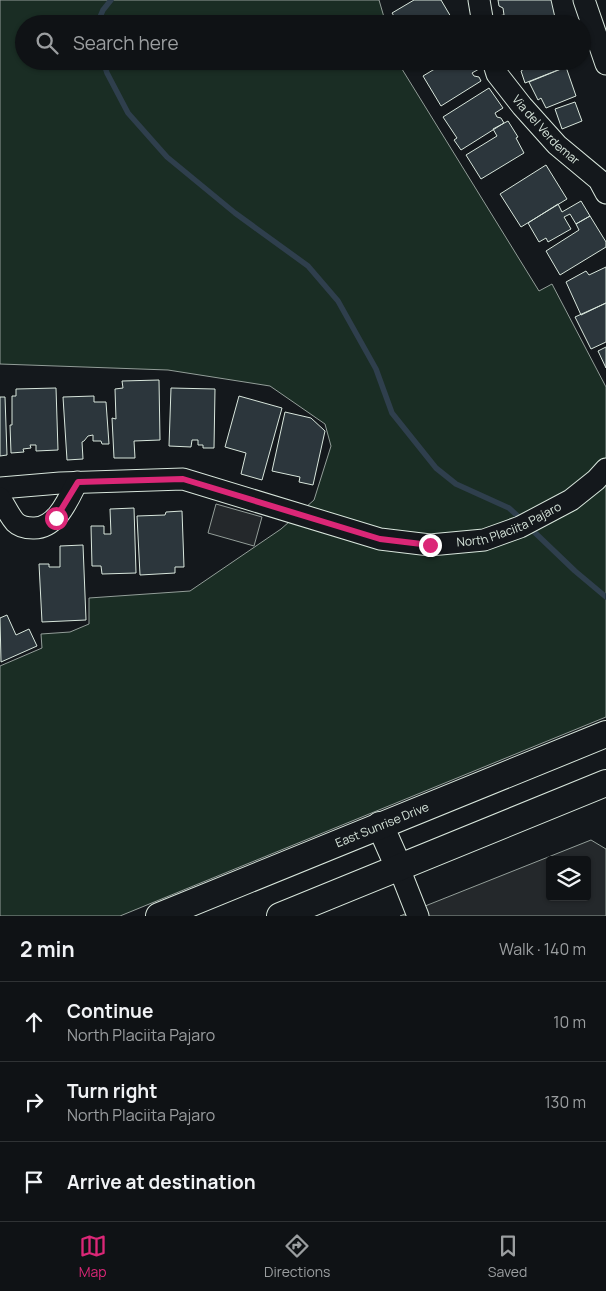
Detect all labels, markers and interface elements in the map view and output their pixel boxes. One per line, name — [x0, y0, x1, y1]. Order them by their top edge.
search box — [15, 15, 591, 70]
icon: search — [33, 29, 61, 57]
text: Search here — [73, 30, 179, 56]
street label: Via del Verdemar — [508, 91, 584, 169]
street label: North Placiita Pajaro — [456, 498, 564, 551]
route start — [45, 507, 68, 530]
route end — [419, 534, 442, 557]
street label: East Sunrise Drive — [333, 798, 431, 851]
map controls — [546, 856, 591, 901]
button: layers — [546, 856, 591, 901]
text: 2 min — [20, 935, 75, 963]
text: Walk · 140 m — [499, 938, 586, 960]
text: Continue — [67, 998, 153, 1024]
icon: ahead — [20, 1008, 48, 1036]
text: 10 m — [553, 1011, 586, 1033]
text: North Placiita Pajaro — [67, 1024, 215, 1046]
text: Turn right — [67, 1078, 157, 1104]
icon: right — [20, 1088, 48, 1116]
text: 130 m — [544, 1091, 586, 1113]
text: North Placiita Pajaro — [67, 1104, 215, 1126]
icon: arrive — [20, 1168, 48, 1196]
text: Arrive at destination — [67, 1169, 256, 1195]
tab: Map — [79, 1232, 107, 1281]
tab: Directions — [264, 1232, 330, 1281]
tab: Saved — [488, 1232, 527, 1281]

